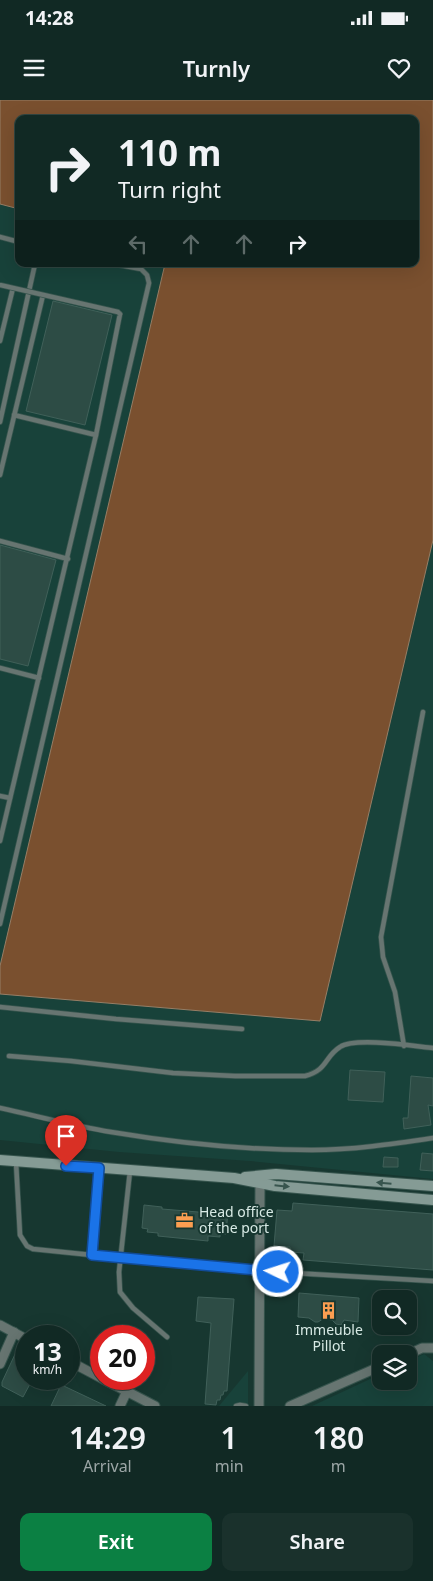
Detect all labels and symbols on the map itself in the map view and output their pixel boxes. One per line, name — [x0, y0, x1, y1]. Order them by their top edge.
pin — [45, 1115, 87, 1166]
one-way arrow — [376, 1178, 392, 1186]
one-way arrow — [274, 1182, 290, 1190]
place label: Head office of the port — [199, 1202, 274, 1237]
office icon: Head office of the port — [175, 1210, 195, 1230]
position arrow — [251, 1245, 303, 1297]
building icon: Immeuble Pillot — [319, 1300, 339, 1320]
place label: Immeuble Pillot — [295, 1320, 363, 1355]
speed limit sign: 20 — [90, 1325, 155, 1390]

